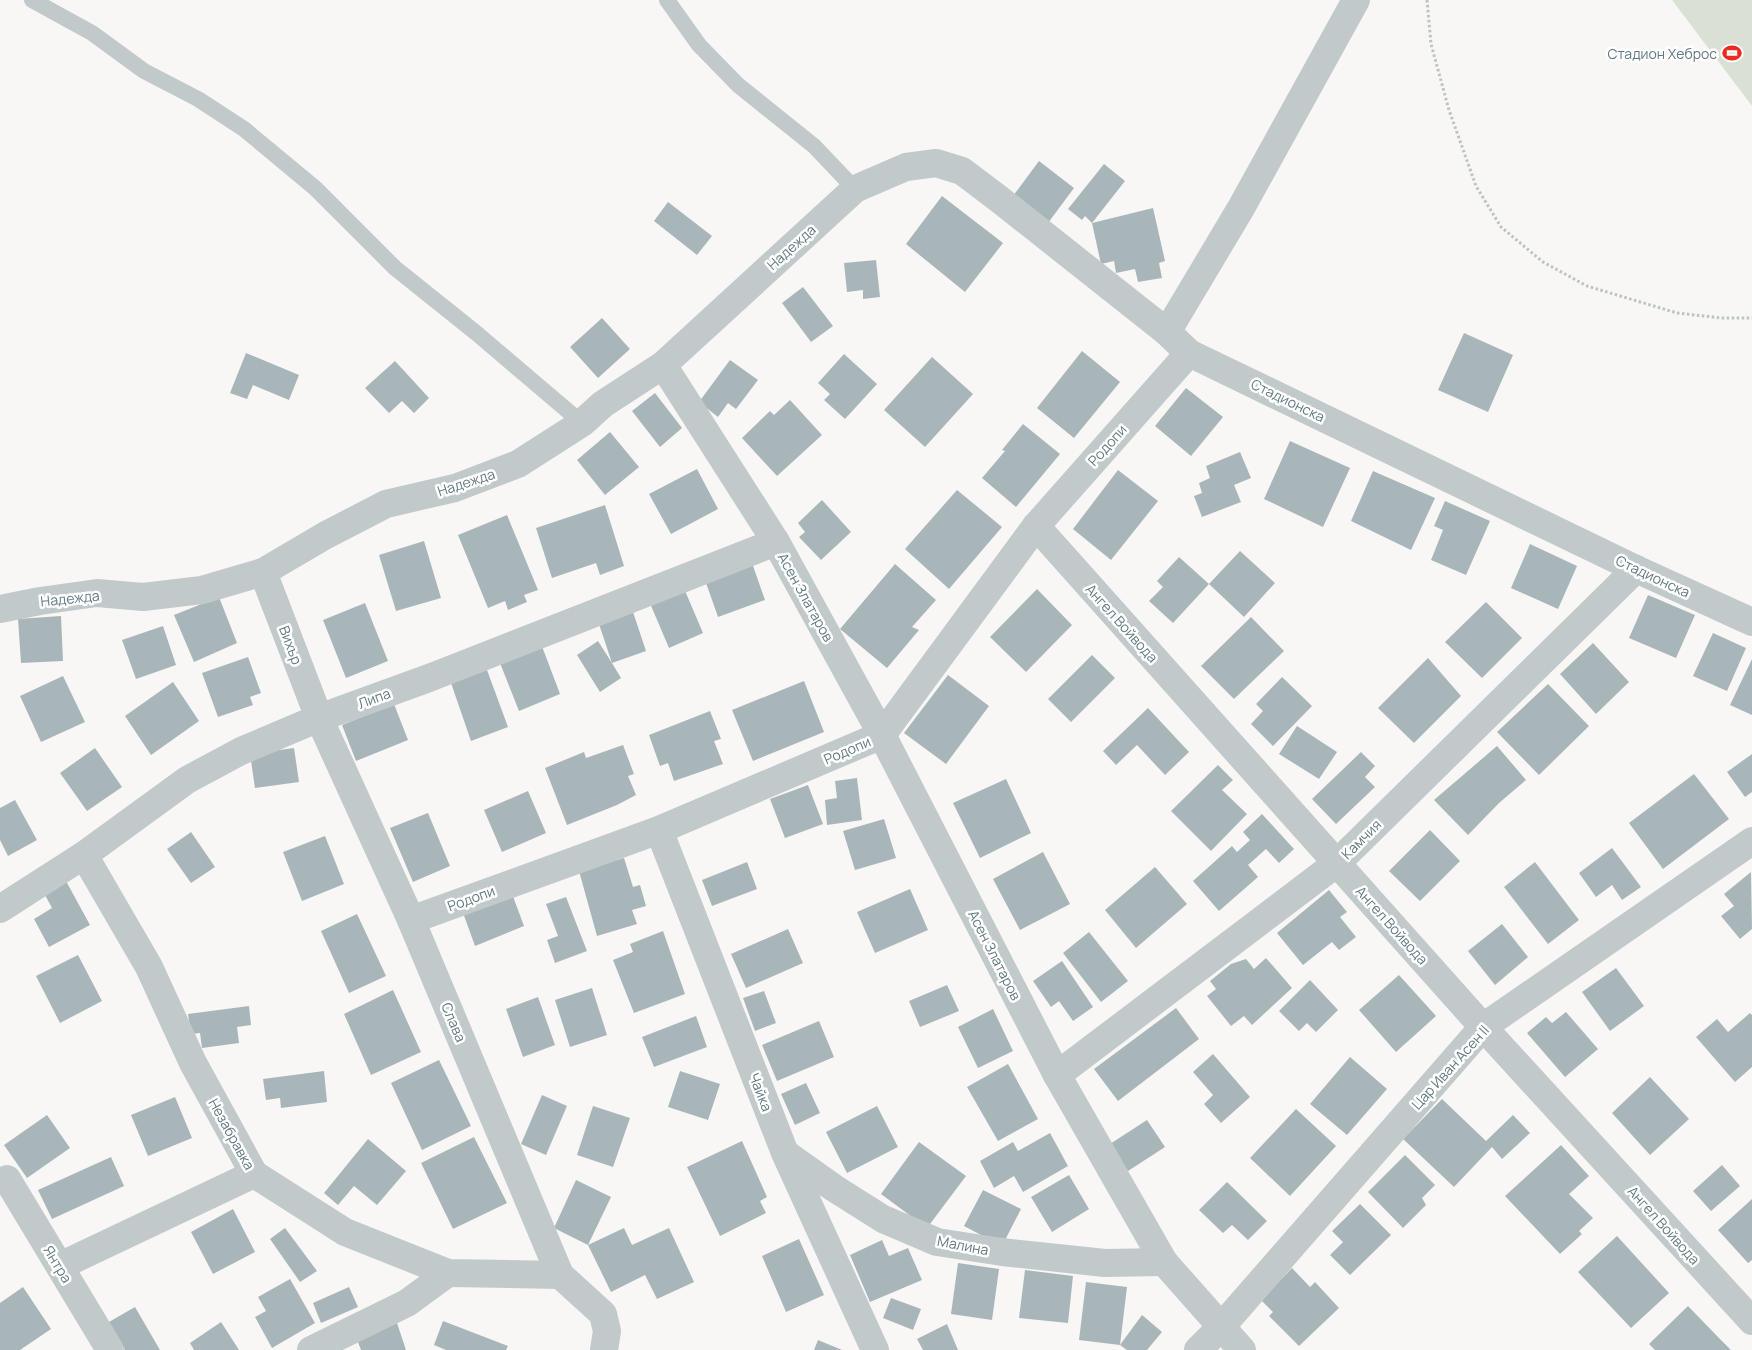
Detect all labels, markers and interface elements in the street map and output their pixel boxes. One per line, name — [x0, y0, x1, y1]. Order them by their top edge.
sports icon: Стадион Хеброс — [1721, 42, 1743, 64]
place label: Стадион Хеброс — [1608, 44, 1717, 63]
street label: Надежда — [763, 220, 819, 274]
street label: Стадионска — [1248, 374, 1328, 426]
street label: Родопи — [1083, 420, 1131, 470]
street label: Надежда — [435, 464, 497, 500]
street label: Асен Златаров — [774, 549, 838, 645]
street label: Стадионска — [1613, 550, 1693, 602]
street label: Ангел Войвода — [1082, 580, 1162, 666]
street label: Надежда — [40, 585, 100, 611]
street label: Вихър — [275, 623, 307, 667]
street label: Липа — [355, 683, 393, 713]
street label: Родопи — [821, 732, 873, 768]
street label: Камчия — [1337, 815, 1385, 863]
street label: Родопи — [445, 881, 497, 915]
street label: Ангел Войвода — [1352, 882, 1432, 968]
street label: Асен Златаров — [964, 907, 1026, 1004]
street label: Слава — [437, 999, 471, 1045]
street label: Цар Иван Асен II — [1407, 1021, 1493, 1113]
street label: Чайка — [745, 1070, 777, 1114]
street label: Незабравка — [205, 1095, 259, 1173]
street label: Ангел Войвода — [1624, 1182, 1704, 1268]
street label: Малина — [936, 1231, 990, 1259]
street label: Янтра — [39, 1242, 77, 1286]

